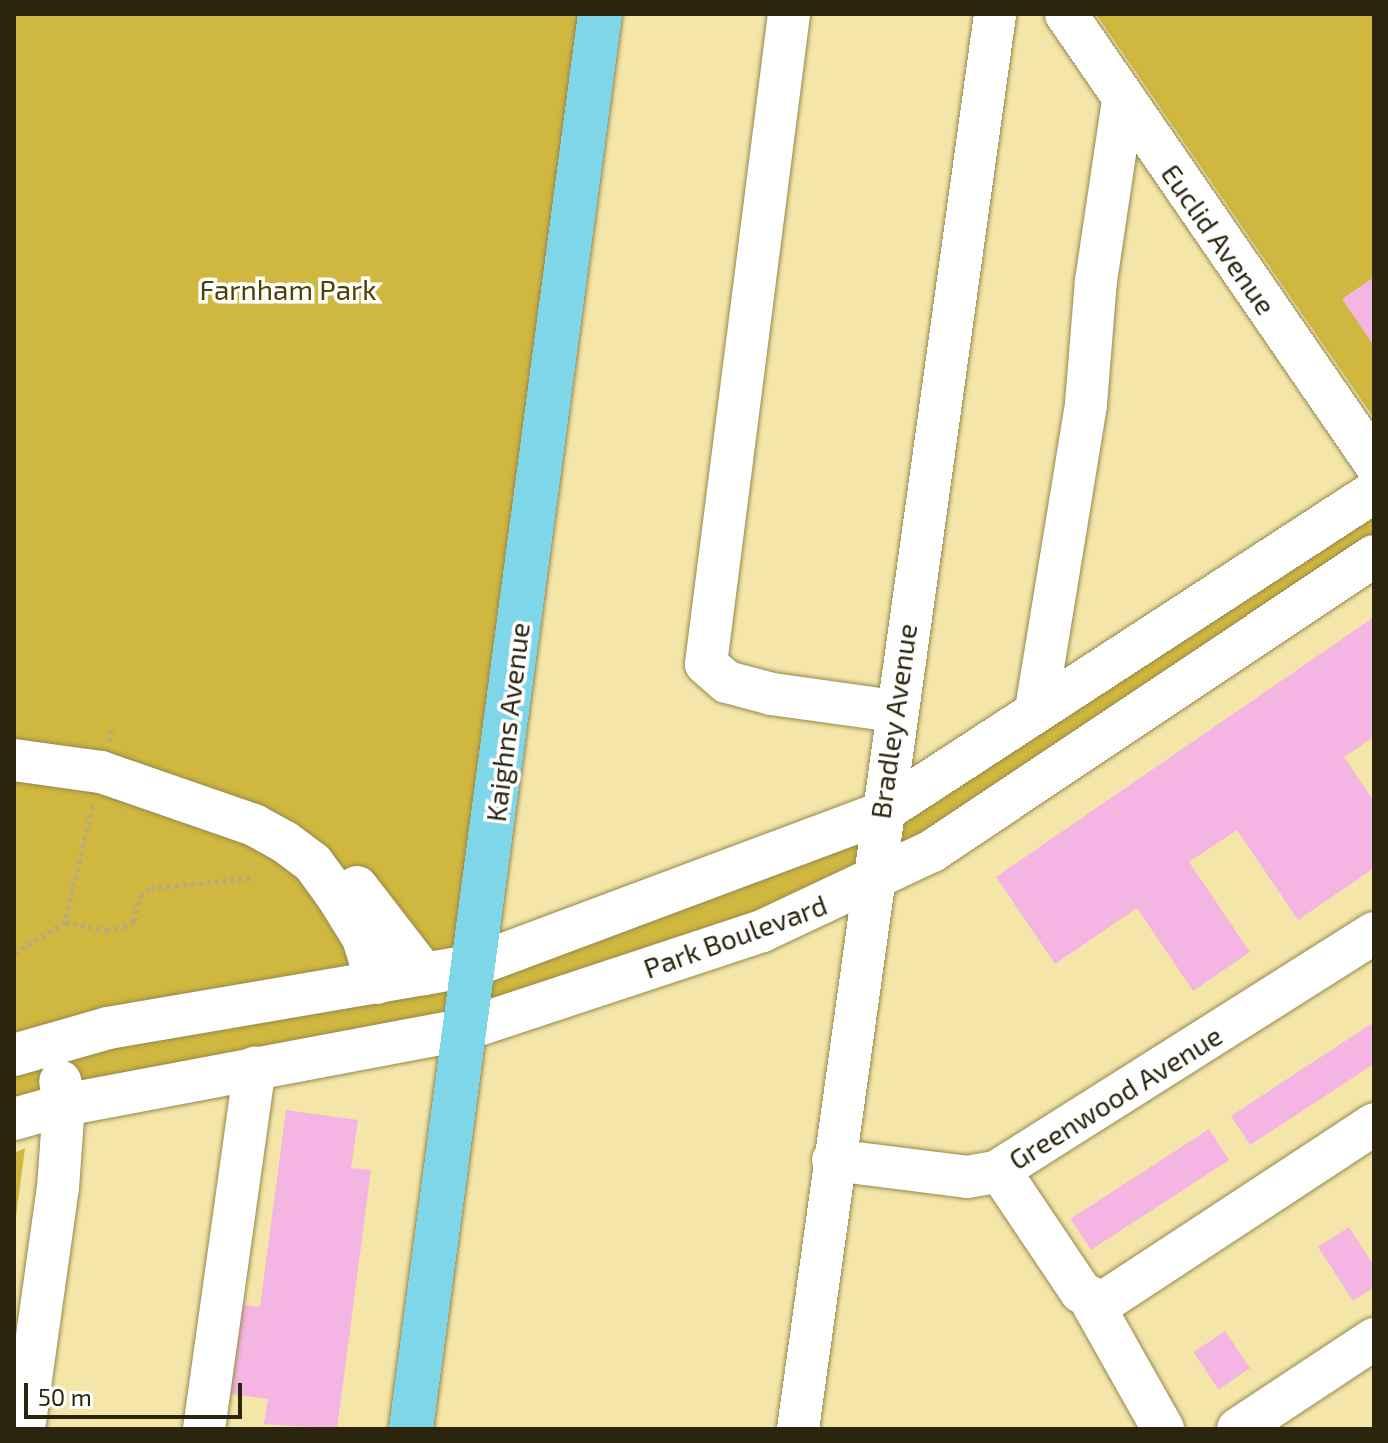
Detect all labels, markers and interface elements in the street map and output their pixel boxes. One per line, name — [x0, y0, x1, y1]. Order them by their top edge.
street label: Euclid Avenue — [1155, 157, 1283, 321]
park label: Farnham Park — [200, 272, 376, 306]
street label: Kaighns Avenue — [478, 620, 536, 824]
street label: Bradley Avenue — [863, 621, 923, 821]
street label: Park Boulevard — [639, 887, 831, 985]
street label: Greenwood Avenue — [1002, 1018, 1228, 1176]
scale bar — [28, 1367, 246, 1417]
text: 50 m — [38, 1382, 92, 1411]

